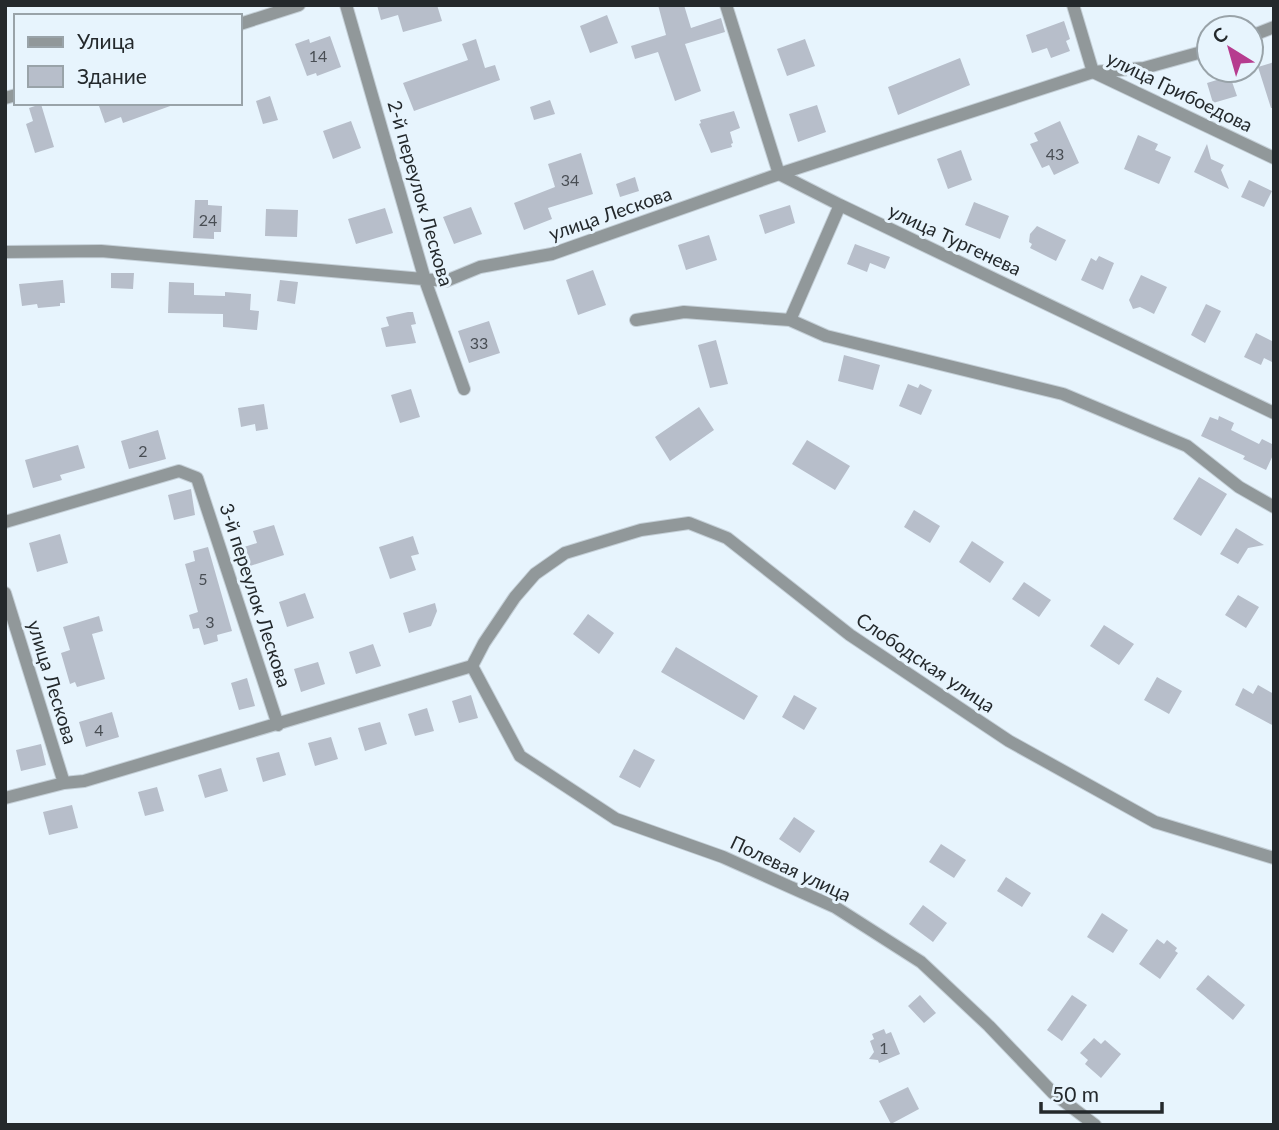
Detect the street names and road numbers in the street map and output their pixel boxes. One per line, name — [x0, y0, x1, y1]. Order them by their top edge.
street label: улица Грибоедова — [1103, 46, 1257, 136]
street label: 2-й переулок Лескова — [383, 97, 459, 289]
street label: улица Лескова — [546, 181, 674, 245]
street label: улица Тургенева — [885, 198, 1025, 280]
street label: 3-й переулок Лескова — [215, 500, 297, 690]
street label: Слободская улица — [852, 607, 1000, 717]
street label: улица Лескова — [23, 617, 83, 747]
street label: Полевая улица — [727, 830, 855, 906]

